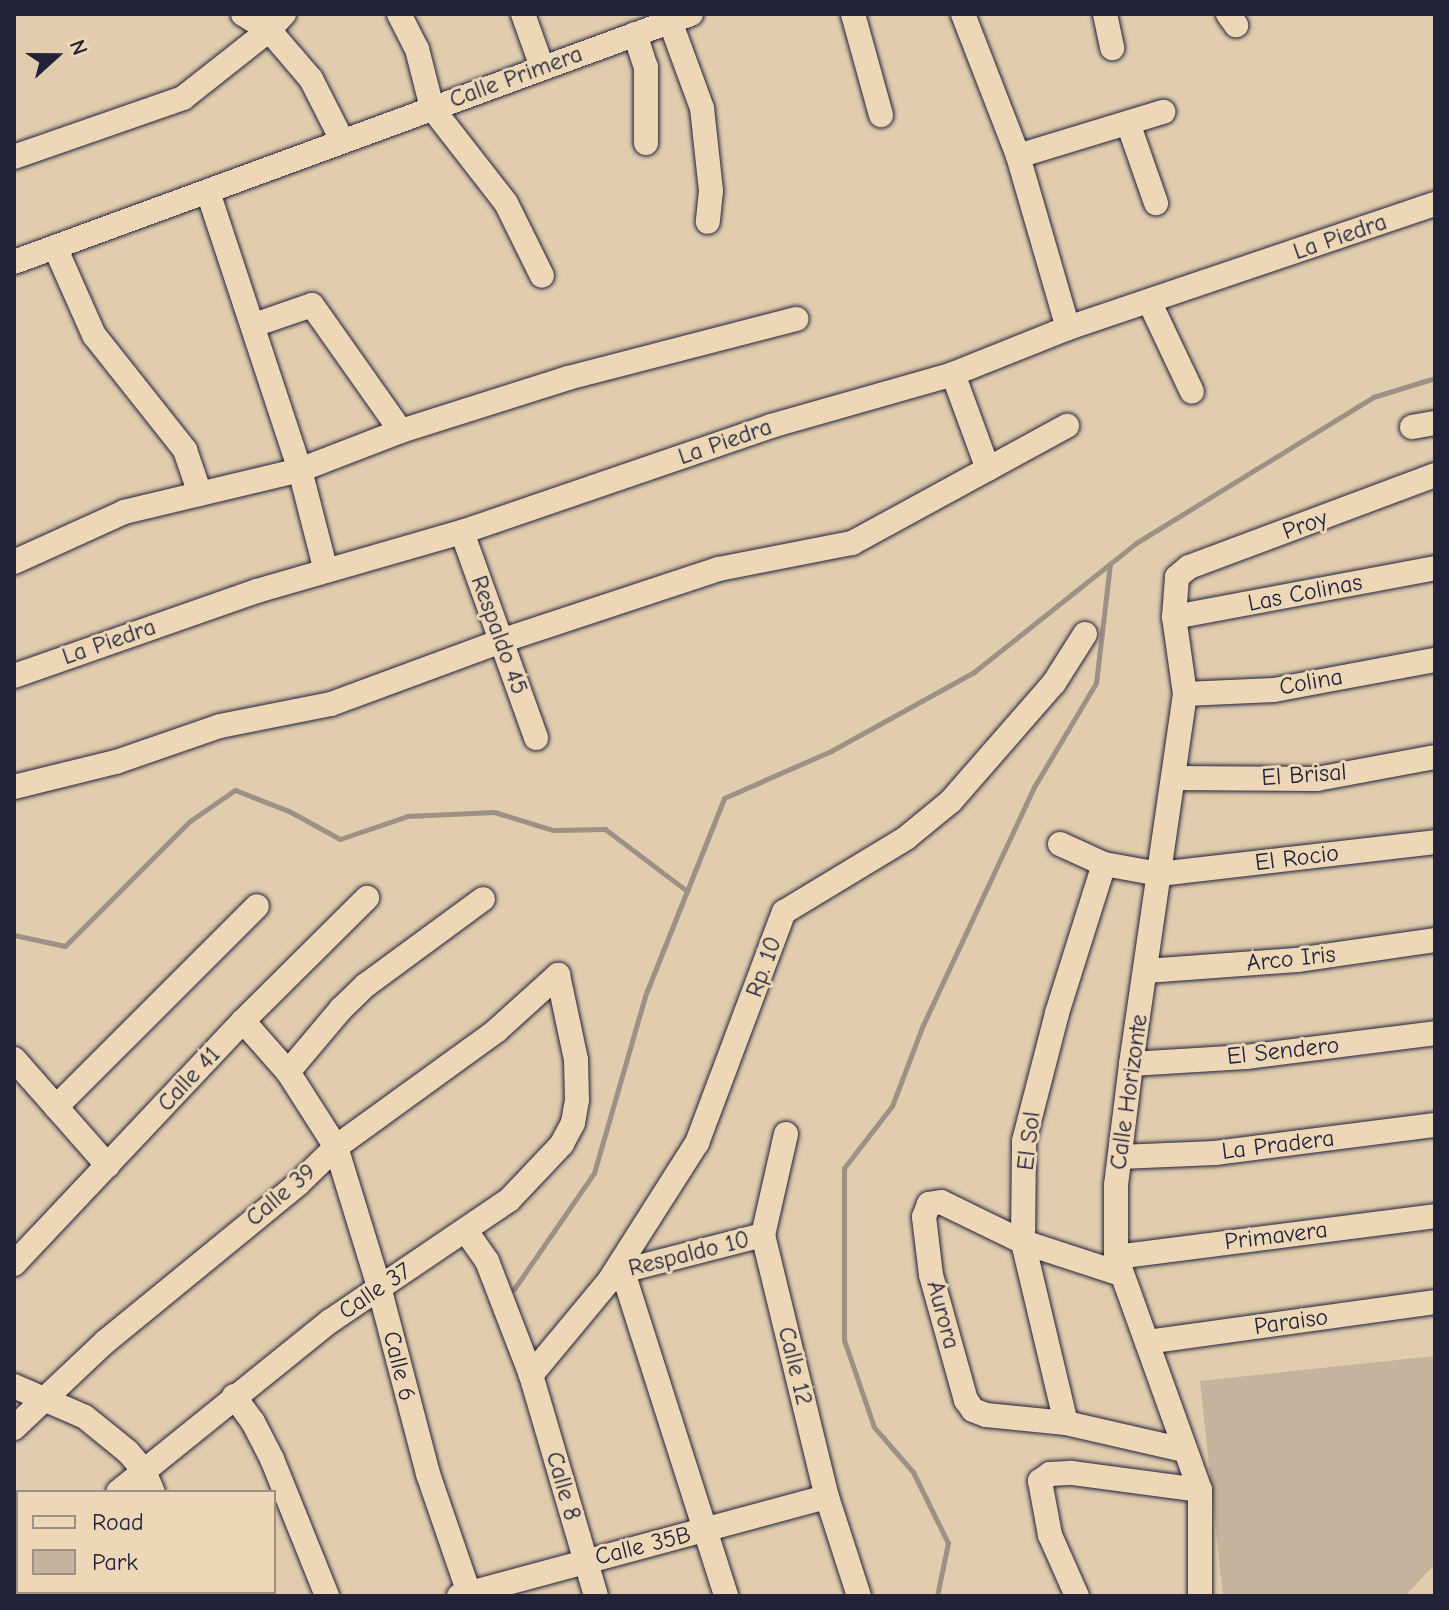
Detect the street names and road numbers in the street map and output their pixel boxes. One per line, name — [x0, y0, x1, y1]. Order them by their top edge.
street label: Calle Primera — [446, 40, 586, 114]
street label: La Piedra — [1289, 208, 1391, 266]
street label: La Piedra — [674, 413, 776, 471]
street label: Proy — [1279, 504, 1331, 546]
street label: Las Colinas — [1245, 568, 1365, 618]
street label: Respaldo 45 — [464, 572, 534, 698]
street label: La Piedra — [58, 613, 160, 671]
street label: Colina — [1277, 662, 1345, 702]
street label: El Brisal — [1261, 758, 1347, 792]
street label: El Rocio — [1253, 839, 1341, 877]
street label: Rp. 10 — [740, 933, 788, 1001]
street label: Arco Iris — [1245, 940, 1337, 978]
street label: Calle Horizonte — [1104, 1012, 1154, 1172]
street label: El Sendero — [1225, 1031, 1341, 1071]
street label: Calle 41 — [152, 1040, 226, 1118]
street label: El Sol — [1011, 1110, 1047, 1172]
street label: La Pradera — [1220, 1124, 1336, 1166]
street label: Calle 39 — [240, 1157, 322, 1233]
street label: Primavera — [1223, 1215, 1329, 1257]
street label: Respaldo 10 — [625, 1225, 753, 1283]
street label: Calle 37 — [333, 1256, 417, 1326]
street label: Aurora — [920, 1278, 966, 1352]
street label: Paraiso — [1252, 1303, 1330, 1341]
street label: Calle 12 — [771, 1324, 819, 1408]
street label: Calle 6 — [376, 1328, 422, 1404]
street label: Calle 8 — [540, 1448, 586, 1524]
street label: Calle 35B — [592, 1520, 694, 1572]

